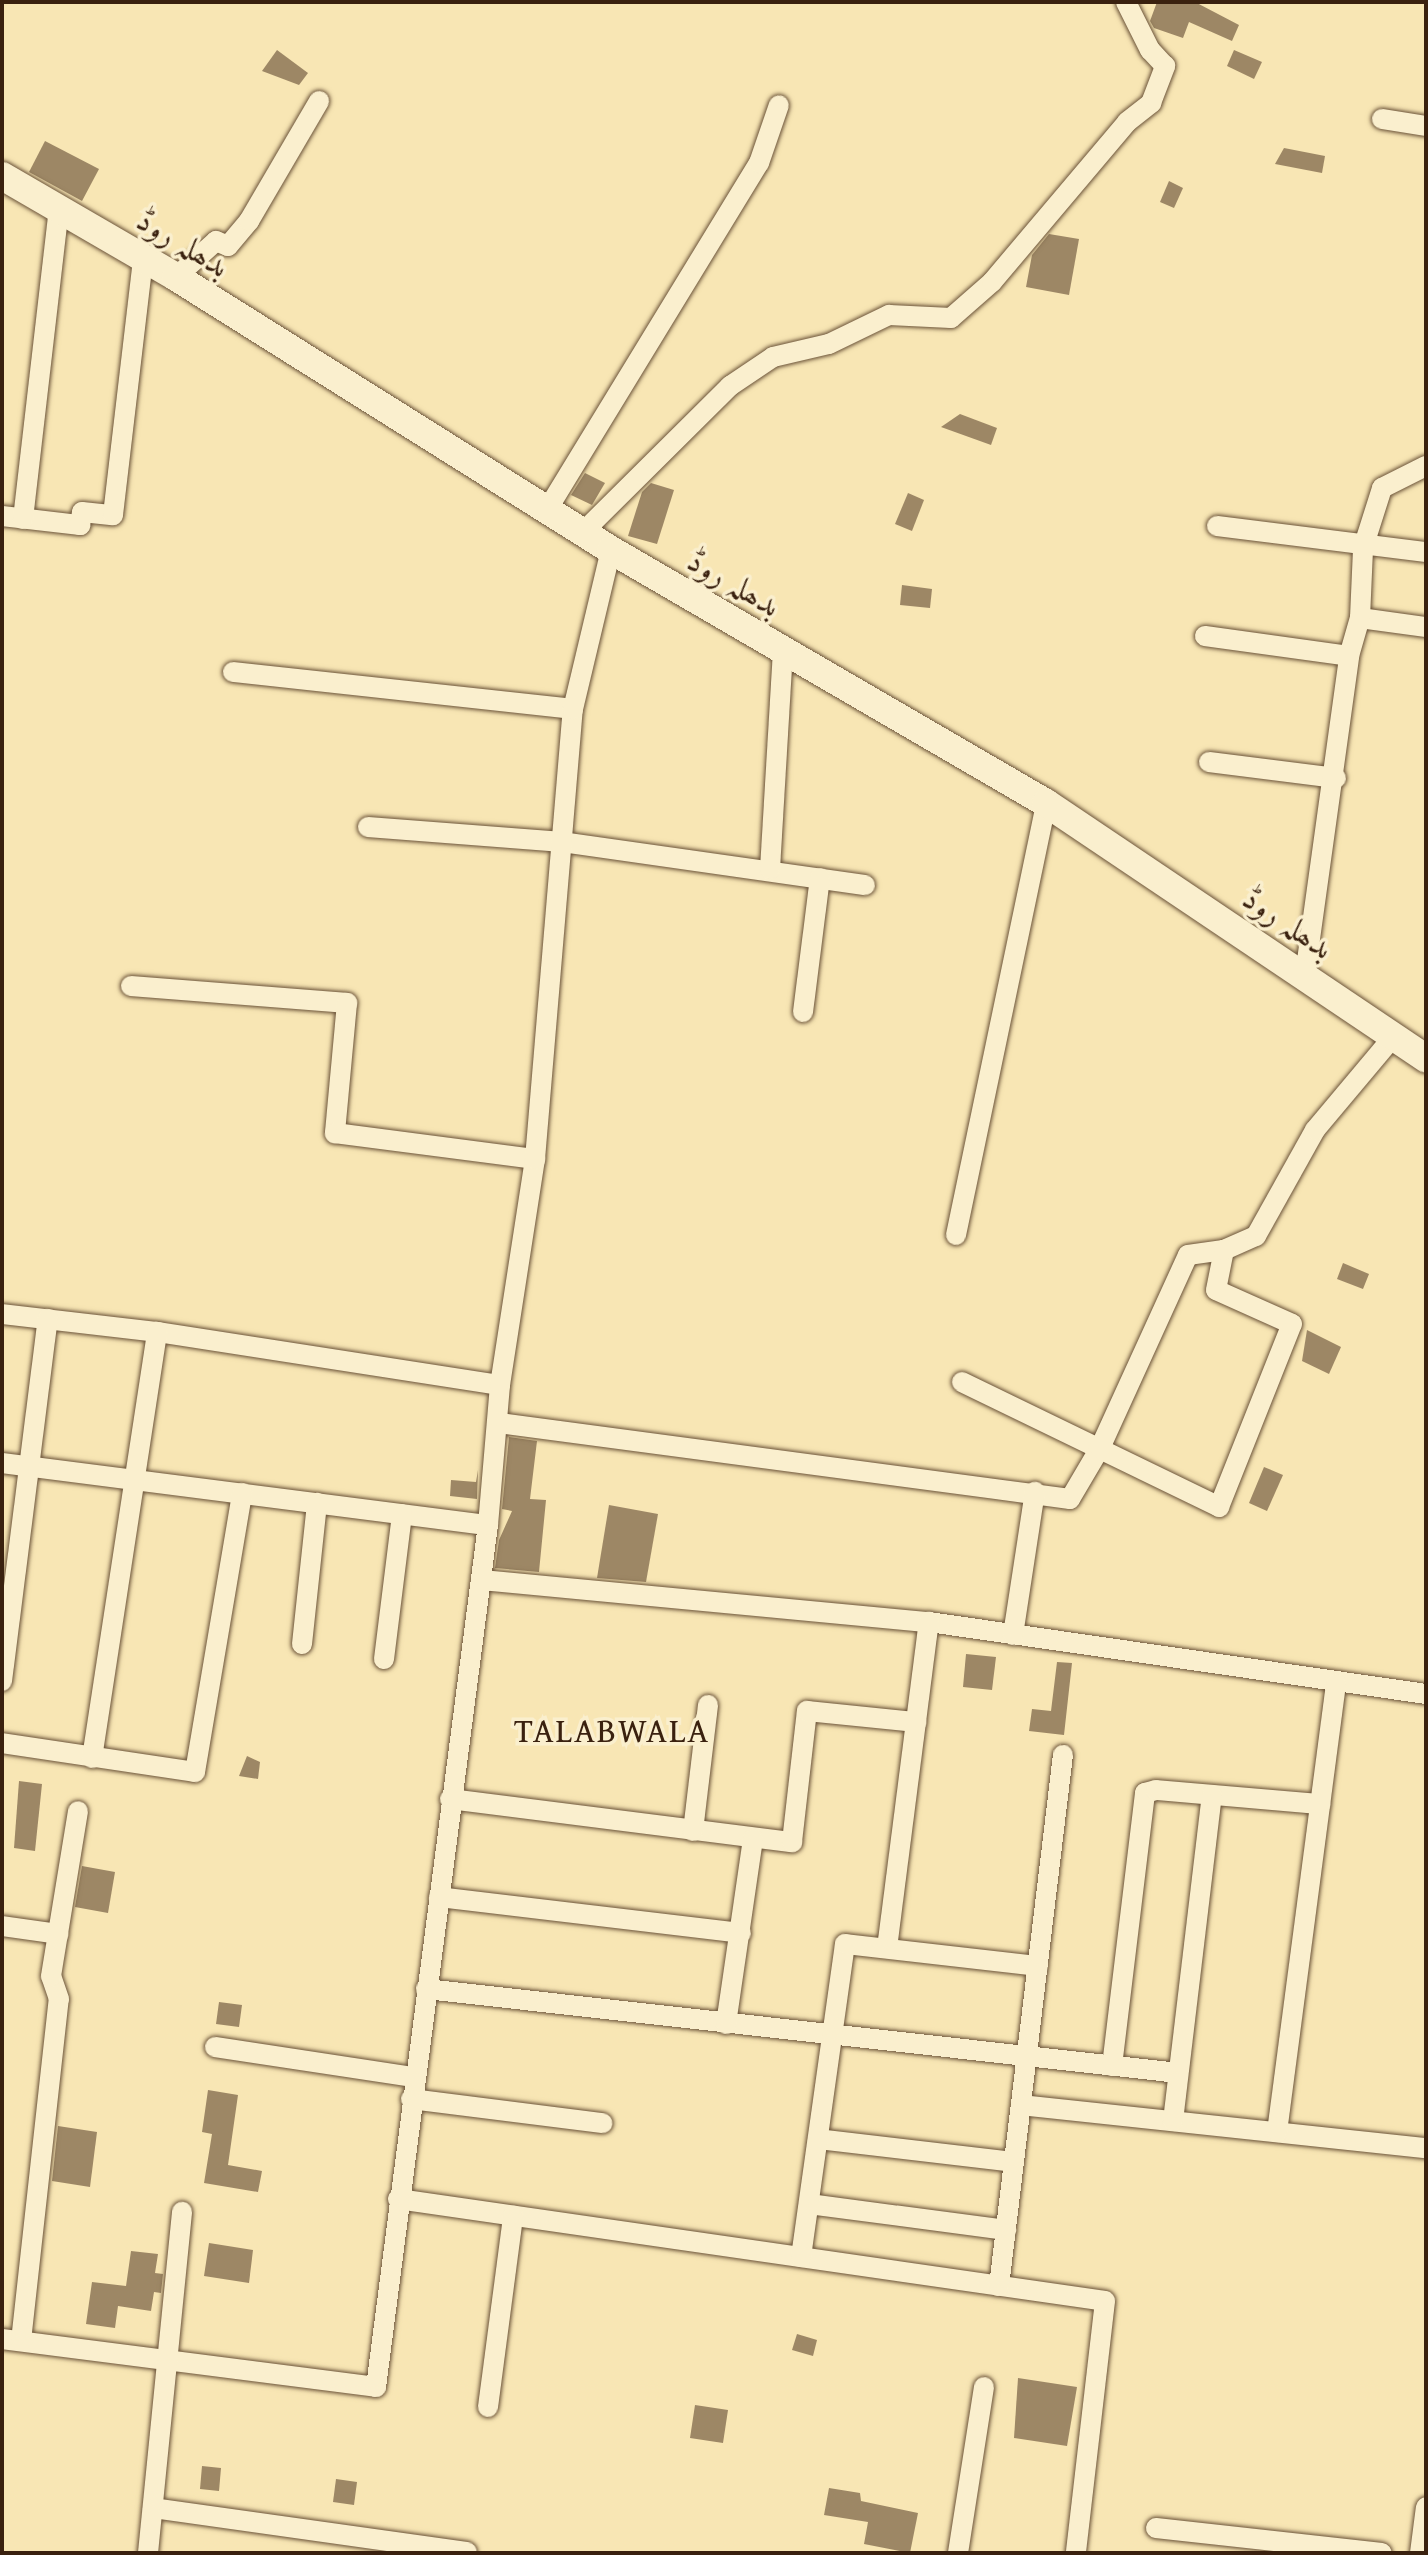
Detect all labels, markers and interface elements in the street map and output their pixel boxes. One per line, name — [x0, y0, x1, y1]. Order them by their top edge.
street label: بدھلہ روڈ — [130, 200, 236, 286]
street label: بدھلہ روڈ — [681, 541, 787, 625]
street label: بدھلہ روڈ — [1235, 879, 1341, 967]
district label: TALABWALA — [514, 1710, 710, 1750]

